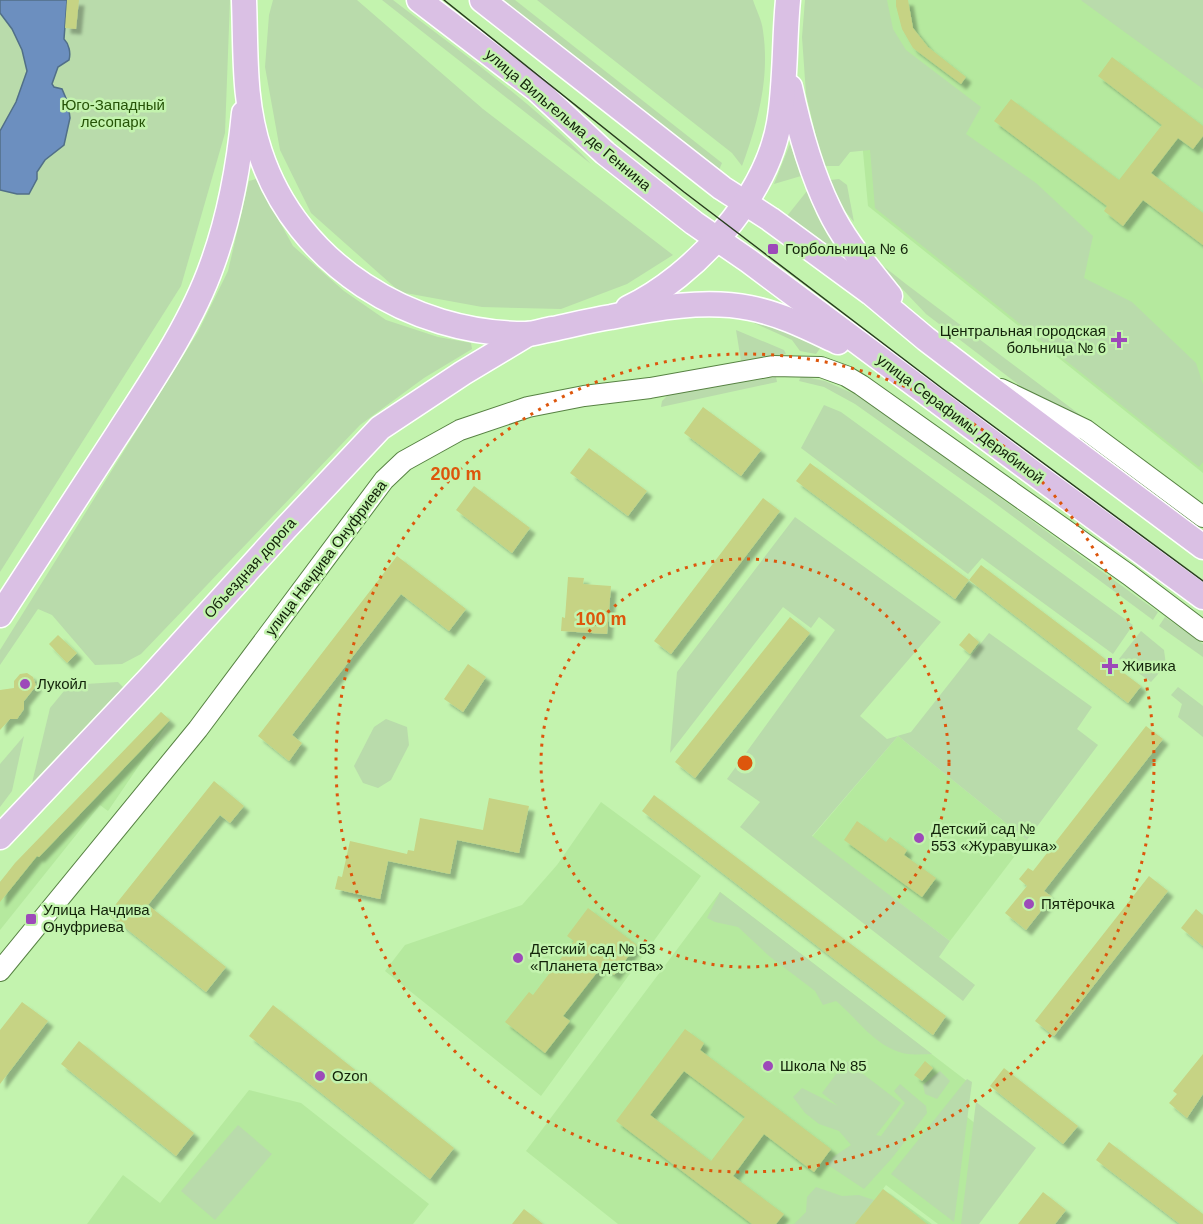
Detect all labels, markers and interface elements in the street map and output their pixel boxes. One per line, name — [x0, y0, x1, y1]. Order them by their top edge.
street label: улица Вильгельма де Геннина — [482, 45, 655, 194]
park label: Юго-Западный лесопарк — [61, 96, 165, 130]
place label: Горбольница № 6 — [785, 240, 908, 257]
marker: Горбольница № 6 — [766, 242, 780, 256]
place label: Центральная городская больница № 6 — [940, 322, 1106, 356]
marker: Центральная городская больница № 6 — [1110, 331, 1128, 349]
street label: улица Серафимы Дерябиной — [874, 350, 1047, 487]
text: 200 m — [430, 464, 482, 484]
street label: улица Начдива Онуфриева — [262, 476, 390, 639]
street label: Объездная дорога — [200, 514, 299, 621]
text: 100 m — [575, 609, 627, 629]
place label: Живика — [1122, 657, 1176, 674]
marker: Живика — [1103, 659, 1117, 673]
place label: Лукойл — [37, 675, 87, 692]
marker: Лукойл — [18, 677, 32, 691]
centre of rings — [735, 753, 755, 773]
place label: Детский сад № 553 «Журавушка» — [931, 820, 1057, 854]
marker: Детский сад № 553 «Журавушка» — [912, 831, 926, 845]
place label: Пятёрочка — [1041, 895, 1115, 912]
marker: Пятёрочка — [1022, 897, 1036, 911]
place label: Улица Начдива Онуфриева — [43, 901, 150, 935]
marker: Улица Начдива Онуфриева — [24, 912, 38, 926]
place label: Детский сад № 53 «Планета детства» — [530, 940, 664, 974]
marker: Детский сад № 53 «Планета детства» — [511, 951, 525, 965]
place label: Школа № 85 — [780, 1057, 867, 1074]
marker: Школа № 85 — [761, 1059, 775, 1073]
place label: Ozon — [332, 1067, 368, 1084]
marker: Ozon — [313, 1069, 327, 1083]

